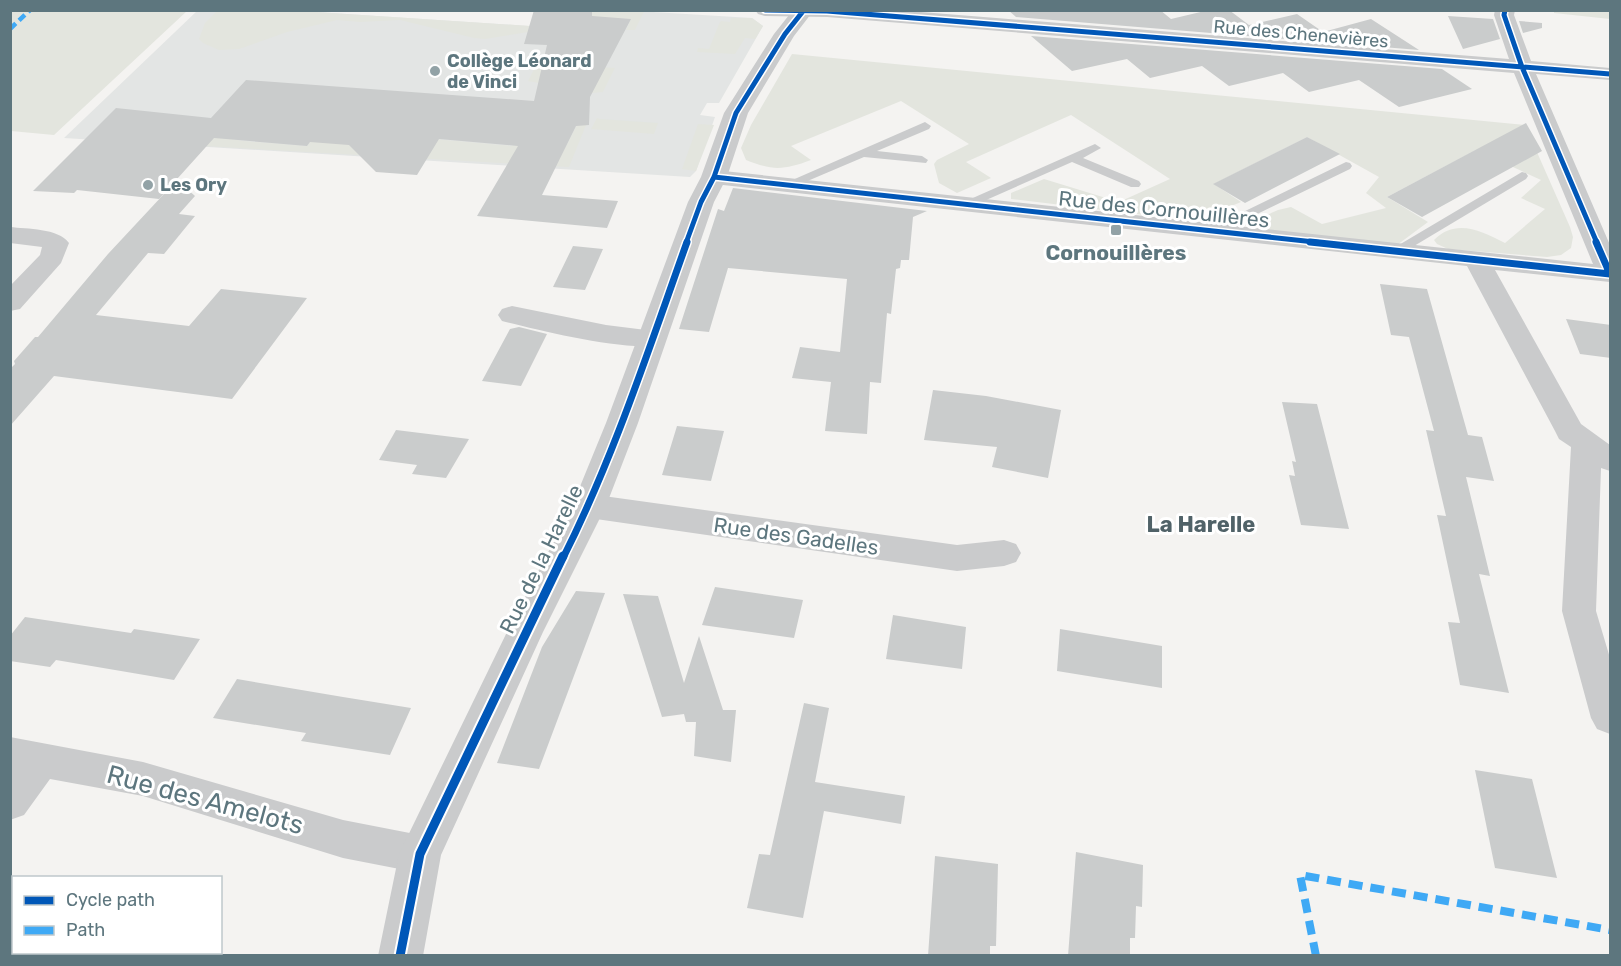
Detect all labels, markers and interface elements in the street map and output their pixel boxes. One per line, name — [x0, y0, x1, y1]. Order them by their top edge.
street label: Rue des Chenevières — [1213, 15, 1389, 53]
place label: Collège Léonard de Vinci — [447, 50, 592, 93]
marker: Collège Léonard de Vinci — [428, 64, 442, 78]
place label: Les Ory — [160, 174, 227, 196]
marker: Les Ory — [141, 178, 155, 192]
street label: Rue des Cornouillères — [1057, 185, 1271, 233]
marker: Cornouillères — [1109, 223, 1123, 237]
place label: Cornouillères — [1046, 240, 1186, 265]
street label: Rue de la Harelle — [494, 480, 588, 638]
district label: La Harelle — [1147, 511, 1255, 538]
street label: Rue des Gadelles — [712, 512, 880, 560]
street label: Rue des Amelots — [103, 759, 307, 841]
legend — [12, 876, 222, 954]
text: Cycle path — [66, 889, 155, 911]
text: Path — [66, 919, 105, 941]

